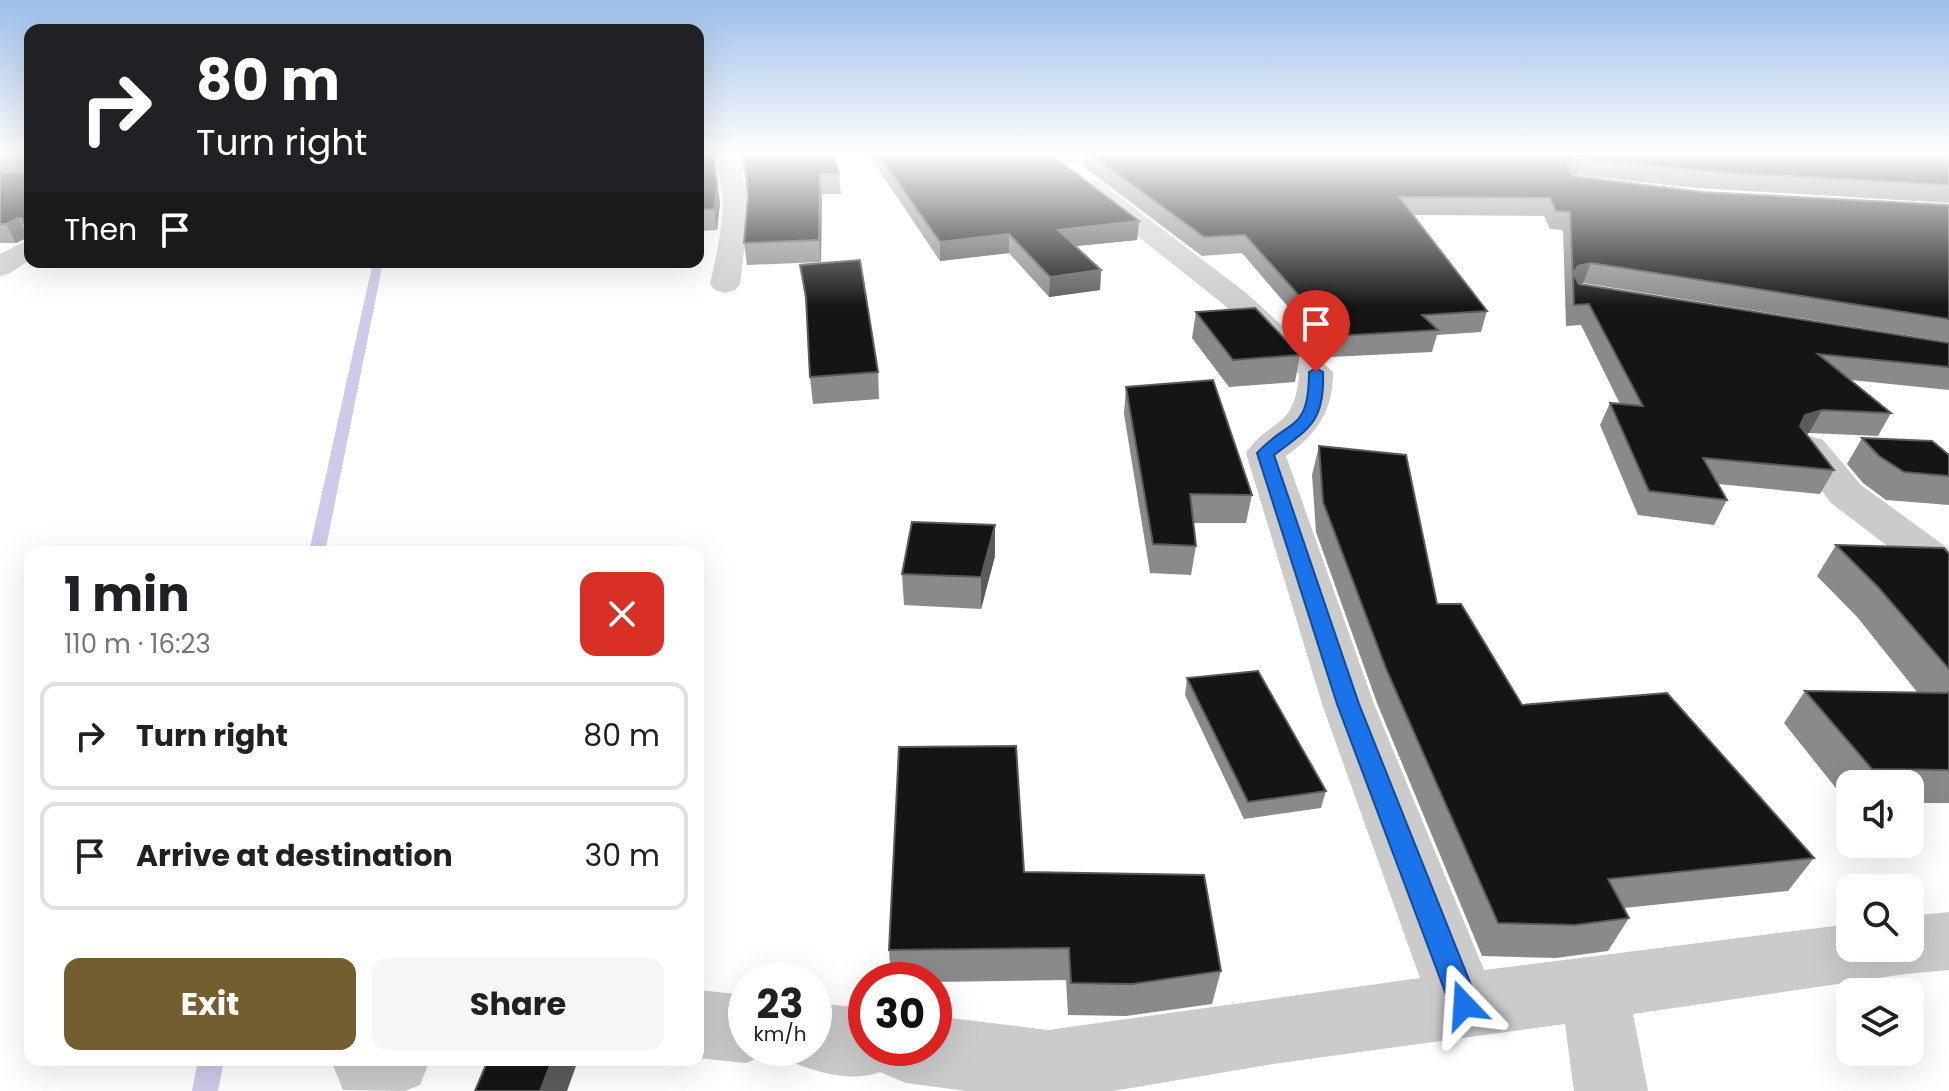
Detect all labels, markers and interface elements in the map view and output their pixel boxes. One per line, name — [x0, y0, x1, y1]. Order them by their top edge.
text: 80 m — [196, 41, 340, 120]
icon: right — [64, 56, 168, 160]
text: Turn right — [196, 117, 367, 168]
text: Then — [64, 208, 137, 251]
icon: arrive — [153, 208, 197, 252]
pin — [1282, 290, 1350, 372]
icon: arrive — [1294, 302, 1338, 346]
text: 1 min — [64, 561, 190, 628]
button: close — [580, 572, 664, 656]
text: 110 m · 16:23 — [64, 626, 211, 662]
icon: right — [68, 714, 112, 758]
text: Turn right — [136, 714, 288, 757]
text: 80 m — [583, 714, 660, 757]
map controls — [1836, 770, 1924, 1066]
button: sound — [1836, 770, 1924, 858]
icon: arrive — [68, 834, 112, 878]
text: Arrive at destination — [136, 834, 453, 877]
text: 30 m — [585, 834, 660, 877]
button: search — [1836, 874, 1924, 962]
button: Exit — [64, 958, 356, 1050]
button: Share — [372, 958, 664, 1050]
speed limit sign: 30 — [848, 962, 952, 1066]
position arrow — [1422, 963, 1506, 1047]
text: 23 — [756, 976, 804, 1032]
button: layers — [1836, 978, 1924, 1066]
text: km/h — [753, 1020, 807, 1048]

